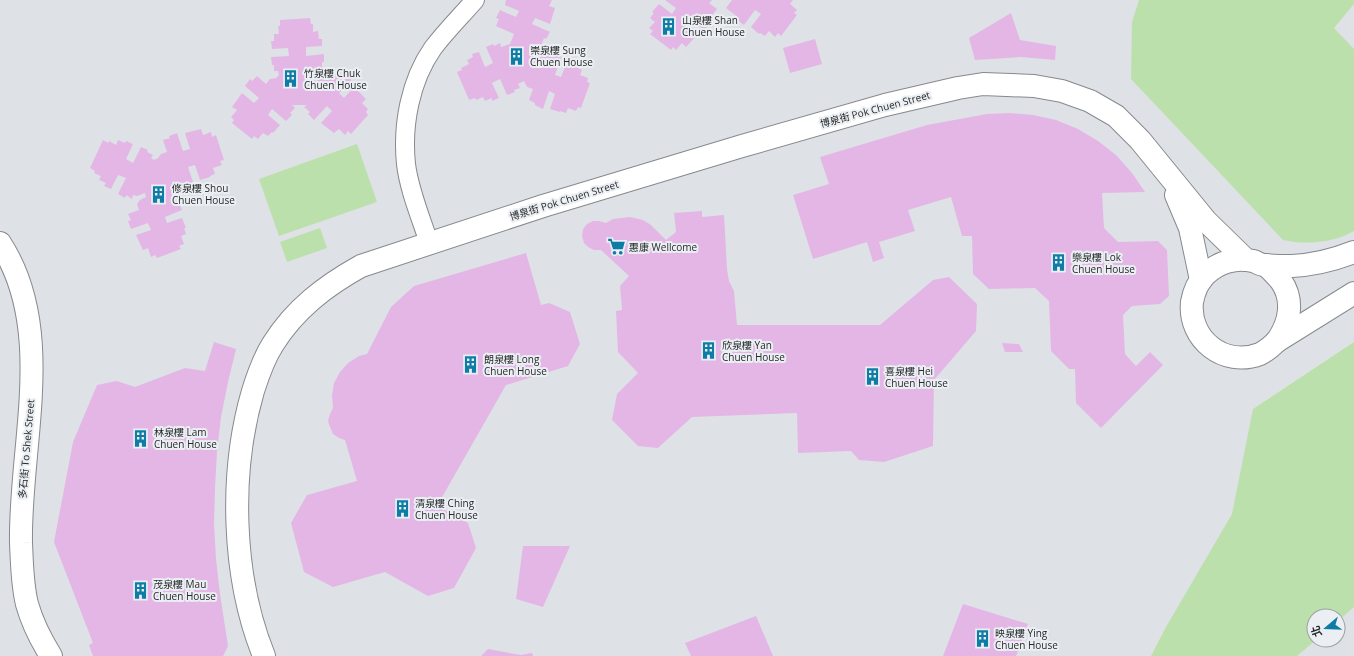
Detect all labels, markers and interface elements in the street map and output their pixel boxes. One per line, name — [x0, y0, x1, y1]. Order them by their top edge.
place label: 山泉樓 Shan Chuen House — [682, 13, 745, 39]
building icon: 山泉樓 Shan Chuen House — [659, 16, 679, 36]
place label: 崇泉樓 Sung Chuen House — [530, 43, 593, 69]
building icon: 崇泉樓 Sung Chuen House — [507, 46, 527, 66]
place label: 竹泉樓 Chuk Chuen House — [304, 66, 367, 92]
building icon: 竹泉樓 Chuk Chuen House — [281, 69, 301, 89]
street label: 博泉街 Pok Chuen Street — [818, 87, 932, 130]
street label: 博泉街 Pok Chuen Street — [508, 177, 621, 223]
place label: 修泉樓 Shou Chuen House — [171, 181, 235, 207]
building icon: 修泉樓 Shou Chuen House — [149, 184, 169, 204]
supermarket icon: 惠康 Wellcome — [606, 237, 626, 257]
place label: 惠康 Wellcome — [629, 240, 698, 254]
place label: 樂泉樓 Lok Chuen House — [1072, 250, 1135, 276]
building icon: 樂泉樓 Lok Chuen House — [1049, 253, 1069, 273]
place label: 欣泉樓 Yan Chuen House — [722, 338, 785, 364]
building icon: 欣泉樓 Yan Chuen House — [699, 341, 719, 361]
place label: 朗泉樓 Long Chuen House — [484, 352, 547, 378]
building icon: 朗泉樓 Long Chuen House — [461, 355, 481, 375]
place label: 喜泉樓 Hei Chuen House — [885, 364, 948, 390]
building icon: 喜泉樓 Hei Chuen House — [862, 367, 882, 387]
street label: 多石街 To Shek Street — [15, 398, 37, 499]
place label: 林泉樓 Lam Chuen House — [154, 425, 217, 451]
building icon: 林泉樓 Lam Chuen House — [131, 428, 151, 448]
place label: 清泉樓 Ching Chuen House — [415, 496, 478, 522]
building icon: 清泉樓 Ching Chuen House — [392, 499, 412, 519]
place label: 茂泉樓 Mau Chuen House — [153, 577, 216, 603]
building icon: 茂泉樓 Mau Chuen House — [130, 580, 150, 600]
north arrow — [1306, 608, 1346, 648]
text: 北 — [1307, 624, 1325, 639]
place label: 映泉樓 Ying Chuen House — [995, 626, 1058, 652]
building icon: 映泉樓 Ying Chuen House — [972, 629, 992, 649]

